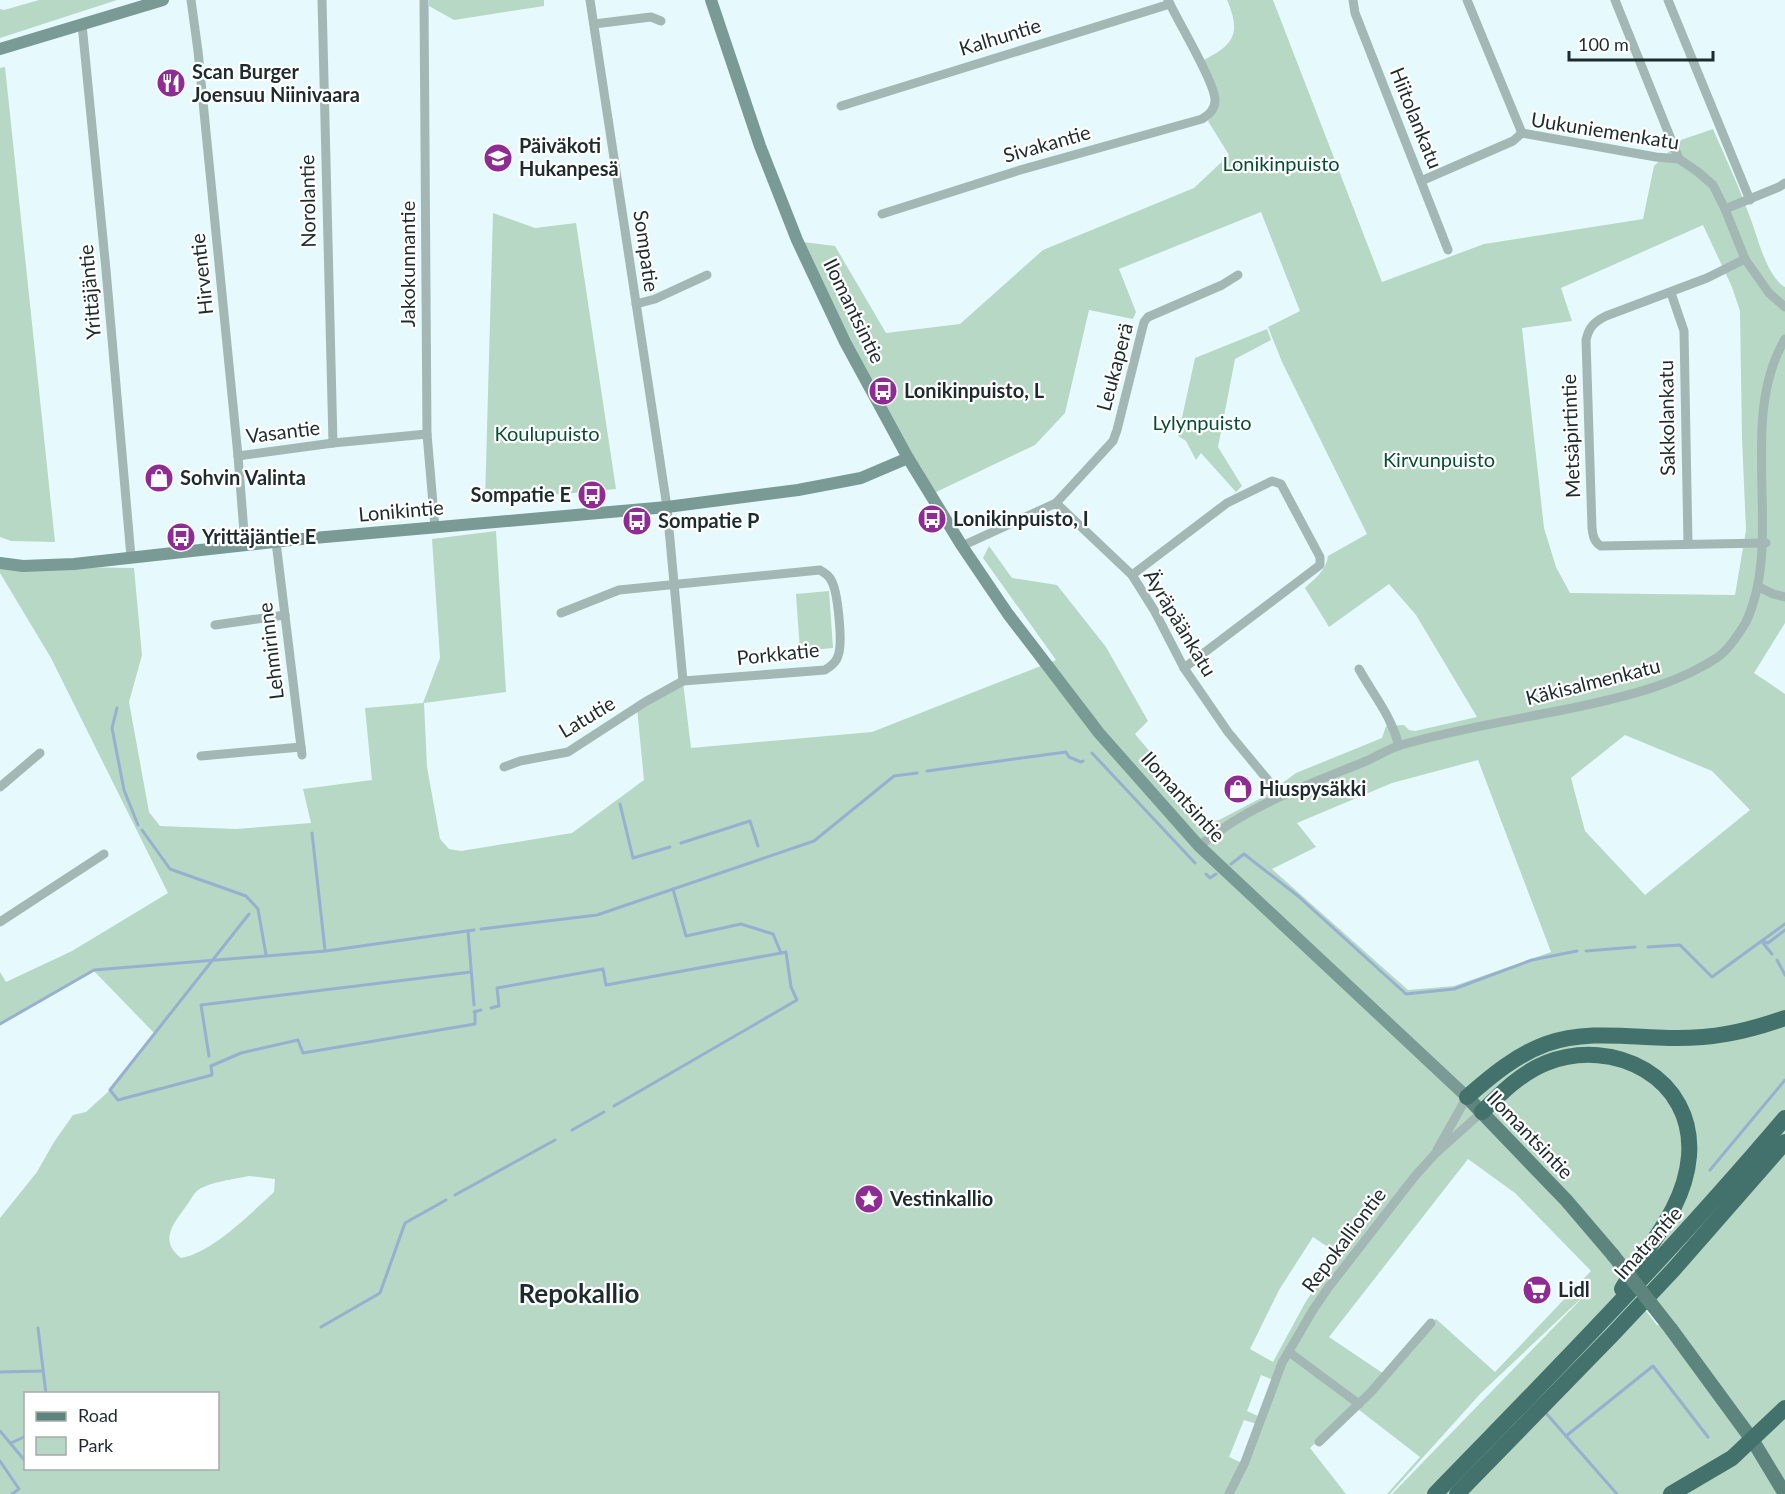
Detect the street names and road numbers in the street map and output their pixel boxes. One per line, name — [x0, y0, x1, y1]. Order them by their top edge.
street label: Kalhuntie — [956, 12, 1043, 60]
street label: Hiitolankatu — [1386, 63, 1448, 172]
street label: Uukuniemenkatu — [1529, 106, 1681, 154]
street label: Sivakantie — [1000, 119, 1093, 167]
street label: Norolantie — [294, 154, 320, 248]
street label: Jakokunnantie — [395, 201, 419, 327]
street label: Sompatie — [629, 208, 665, 293]
street label: Hirventie — [185, 232, 217, 316]
street label: Yrittäjäntie — [73, 244, 105, 341]
street label: Ilomantsintie — [819, 254, 891, 367]
street label: Leukaperä — [1091, 320, 1137, 413]
street label: Sakkolankatu — [1653, 360, 1679, 476]
street label: Metsäpirtintie — [1556, 374, 1584, 498]
street label: Vasantie — [244, 415, 321, 447]
street label: Lonikintie — [357, 494, 445, 526]
street label: Äyräpäänkatu — [1140, 565, 1222, 680]
street label: Lehmirinne — [252, 601, 288, 701]
street label: Porkkatie — [735, 637, 820, 669]
street label: Käkisalmenkatu — [1523, 653, 1663, 709]
street label: Latutie — [554, 690, 619, 742]
street label: Ilomantsintie — [1137, 746, 1231, 847]
street label: Ilomantsintie — [1483, 1085, 1579, 1183]
street label: Repokalliontie — [1296, 1182, 1390, 1296]
street label: Imatrantie — [1608, 1201, 1686, 1284]

